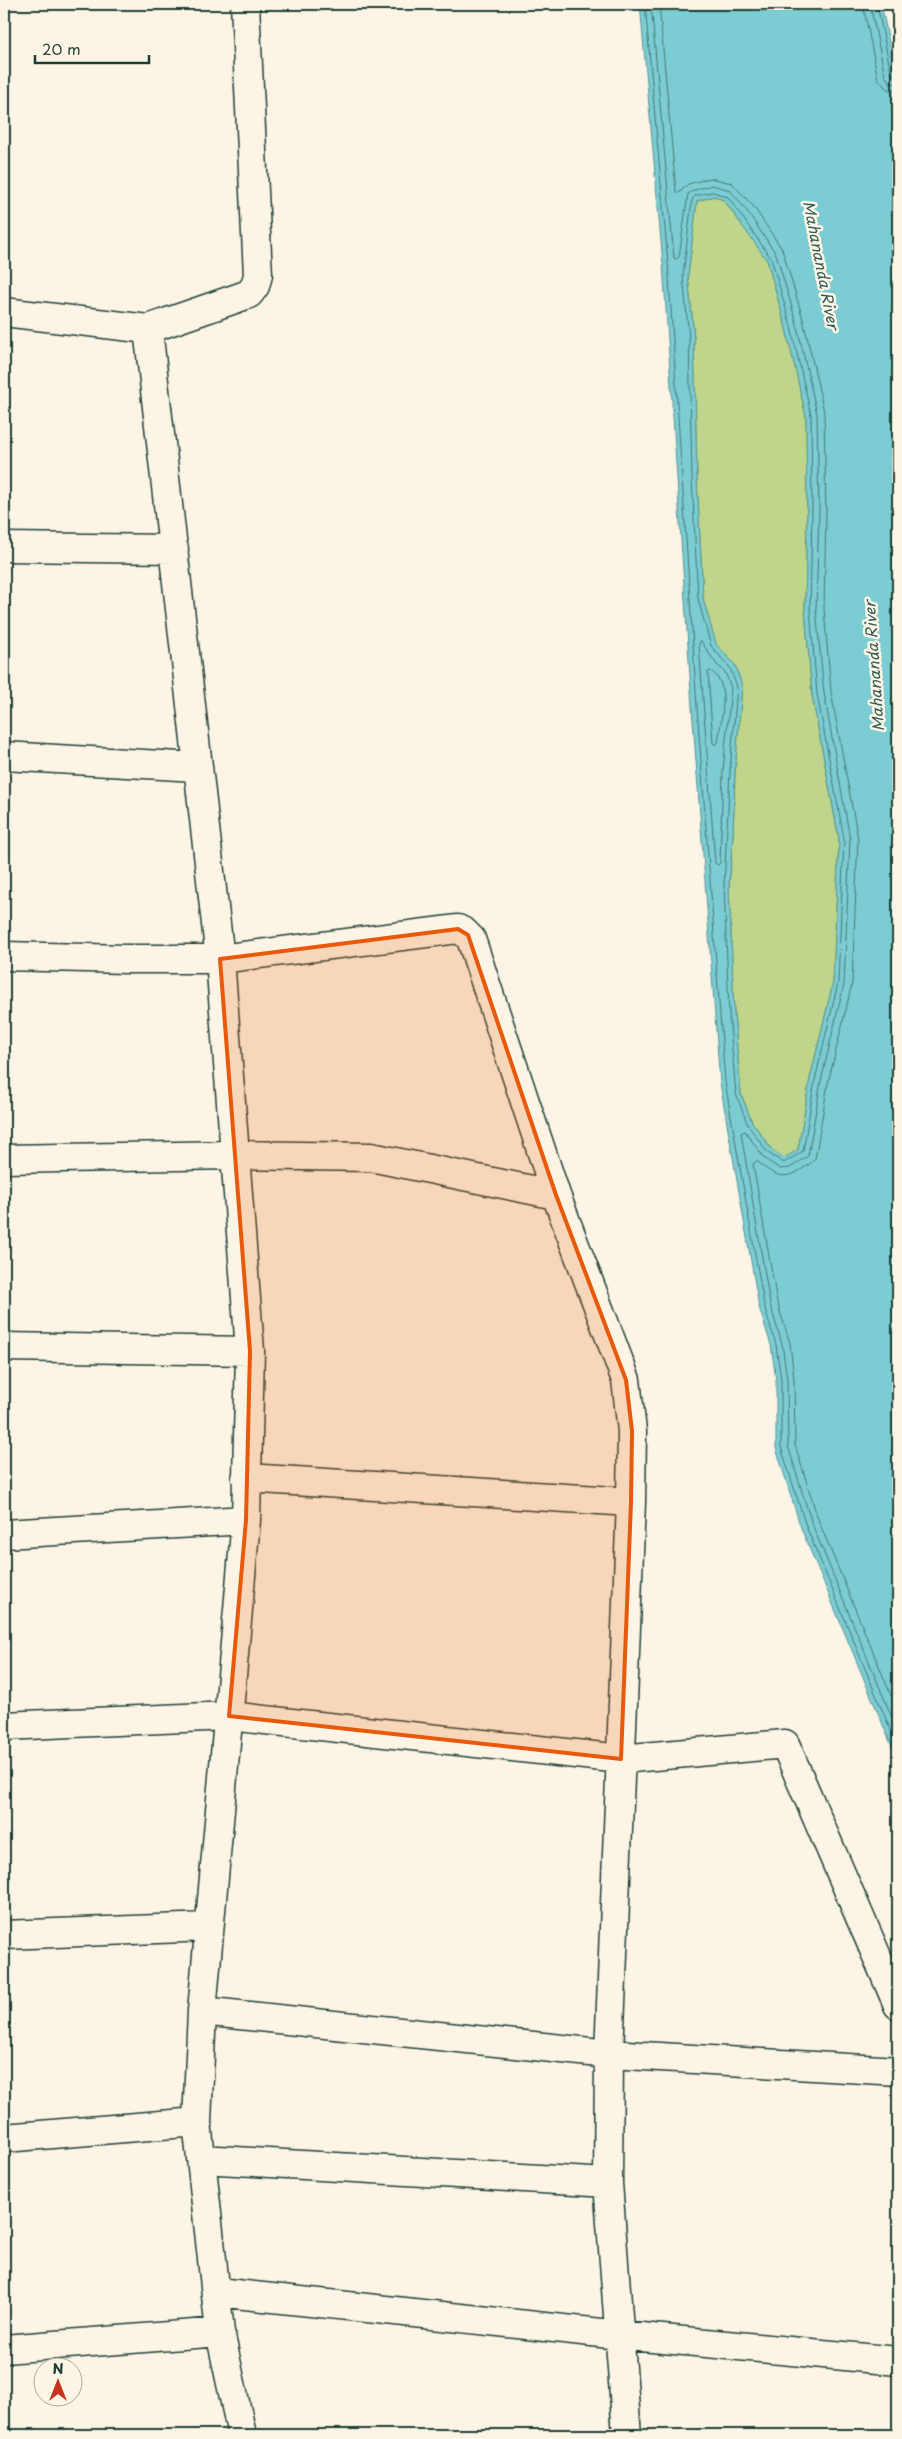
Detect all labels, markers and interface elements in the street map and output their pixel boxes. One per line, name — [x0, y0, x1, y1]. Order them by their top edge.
scale bar — [35, 32, 149, 64]
text: 20 m — [42, 37, 81, 60]
water label: Mahananda River — [798, 198, 846, 334]
water label: Mahananda River — [857, 597, 889, 732]
north arrow — [32, 2356, 82, 2406]
text: N — [52, 2358, 64, 2379]

